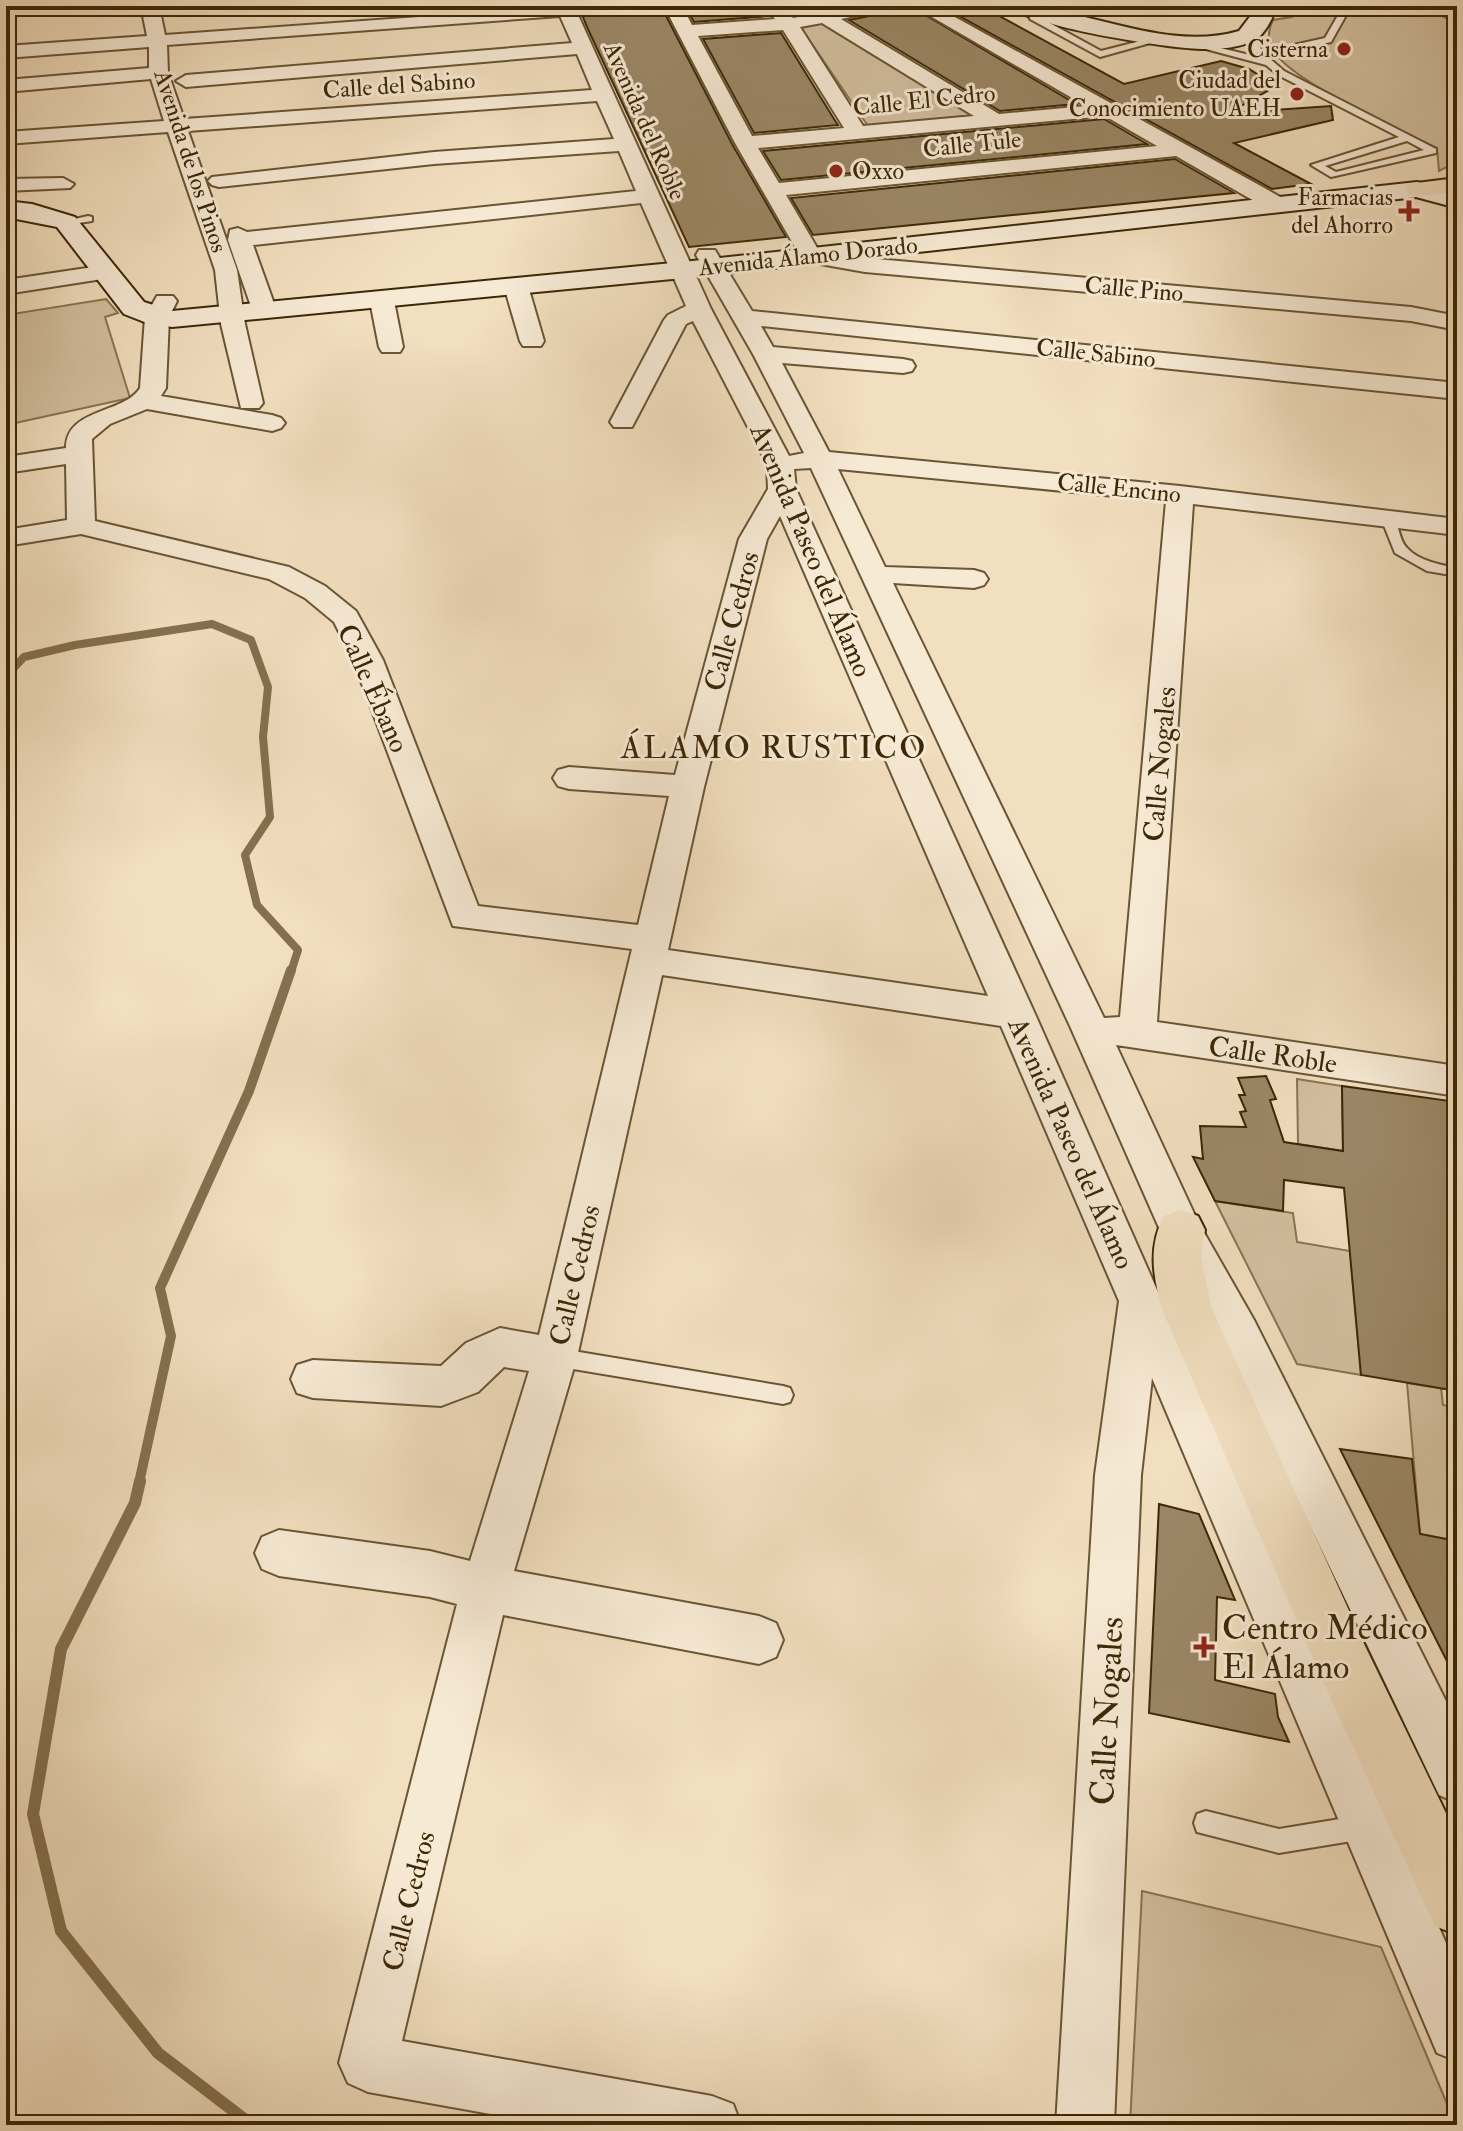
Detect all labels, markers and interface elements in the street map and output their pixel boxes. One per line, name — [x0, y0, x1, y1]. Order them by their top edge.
place label: Cisterna — [1247, 34, 1329, 65]
street label: Avenida del Roble — [596, 37, 693, 205]
marker: Cisterna — [1335, 40, 1353, 58]
street label: Avenida de los Pinos — [146, 65, 235, 256]
street label: Calle del Sabino — [322, 65, 476, 106]
place label: Ciudad del Conocimiento UAEH — [1069, 65, 1281, 124]
street label: Calle El Cedro — [851, 78, 997, 123]
marker: Ciudad del Conocimiento UAEH — [1288, 85, 1306, 103]
street label: Calle Tule — [921, 124, 1023, 165]
place label: Oxxo — [852, 156, 904, 187]
marker: Oxxo — [827, 162, 845, 180]
place label: Farmacias del Ahorro — [1291, 182, 1393, 241]
marker: Farmacias del Ahorro — [1400, 202, 1418, 220]
street label: Avenida Álamo Dorado — [696, 229, 919, 284]
street label: Calle Pino — [1083, 270, 1185, 309]
street label: Calle Sabino — [1035, 332, 1157, 375]
street label: Avenida Paseo del Álamo — [741, 418, 880, 682]
street label: Calle Encino — [1056, 467, 1182, 510]
street label: Calle Cedros — [697, 548, 768, 695]
street label: Calle Ébano — [329, 619, 416, 758]
street label: Calle Nogales — [1136, 685, 1185, 843]
district label: ÁLAMO RUSTICO — [620, 728, 927, 768]
street label: Avenida Paseo del Álamo — [999, 1012, 1142, 1275]
street label: Calle Roble — [1206, 1029, 1340, 1082]
street label: Calle Cedros — [542, 1202, 609, 1349]
place label: Centro Médico El Álamo — [1222, 1607, 1428, 1689]
street label: Calle Nogales — [1081, 1616, 1134, 1806]
marker: Centro Médico El Álamo — [1193, 1636, 1215, 1658]
street label: Calle Cedros — [375, 1828, 444, 1975]

